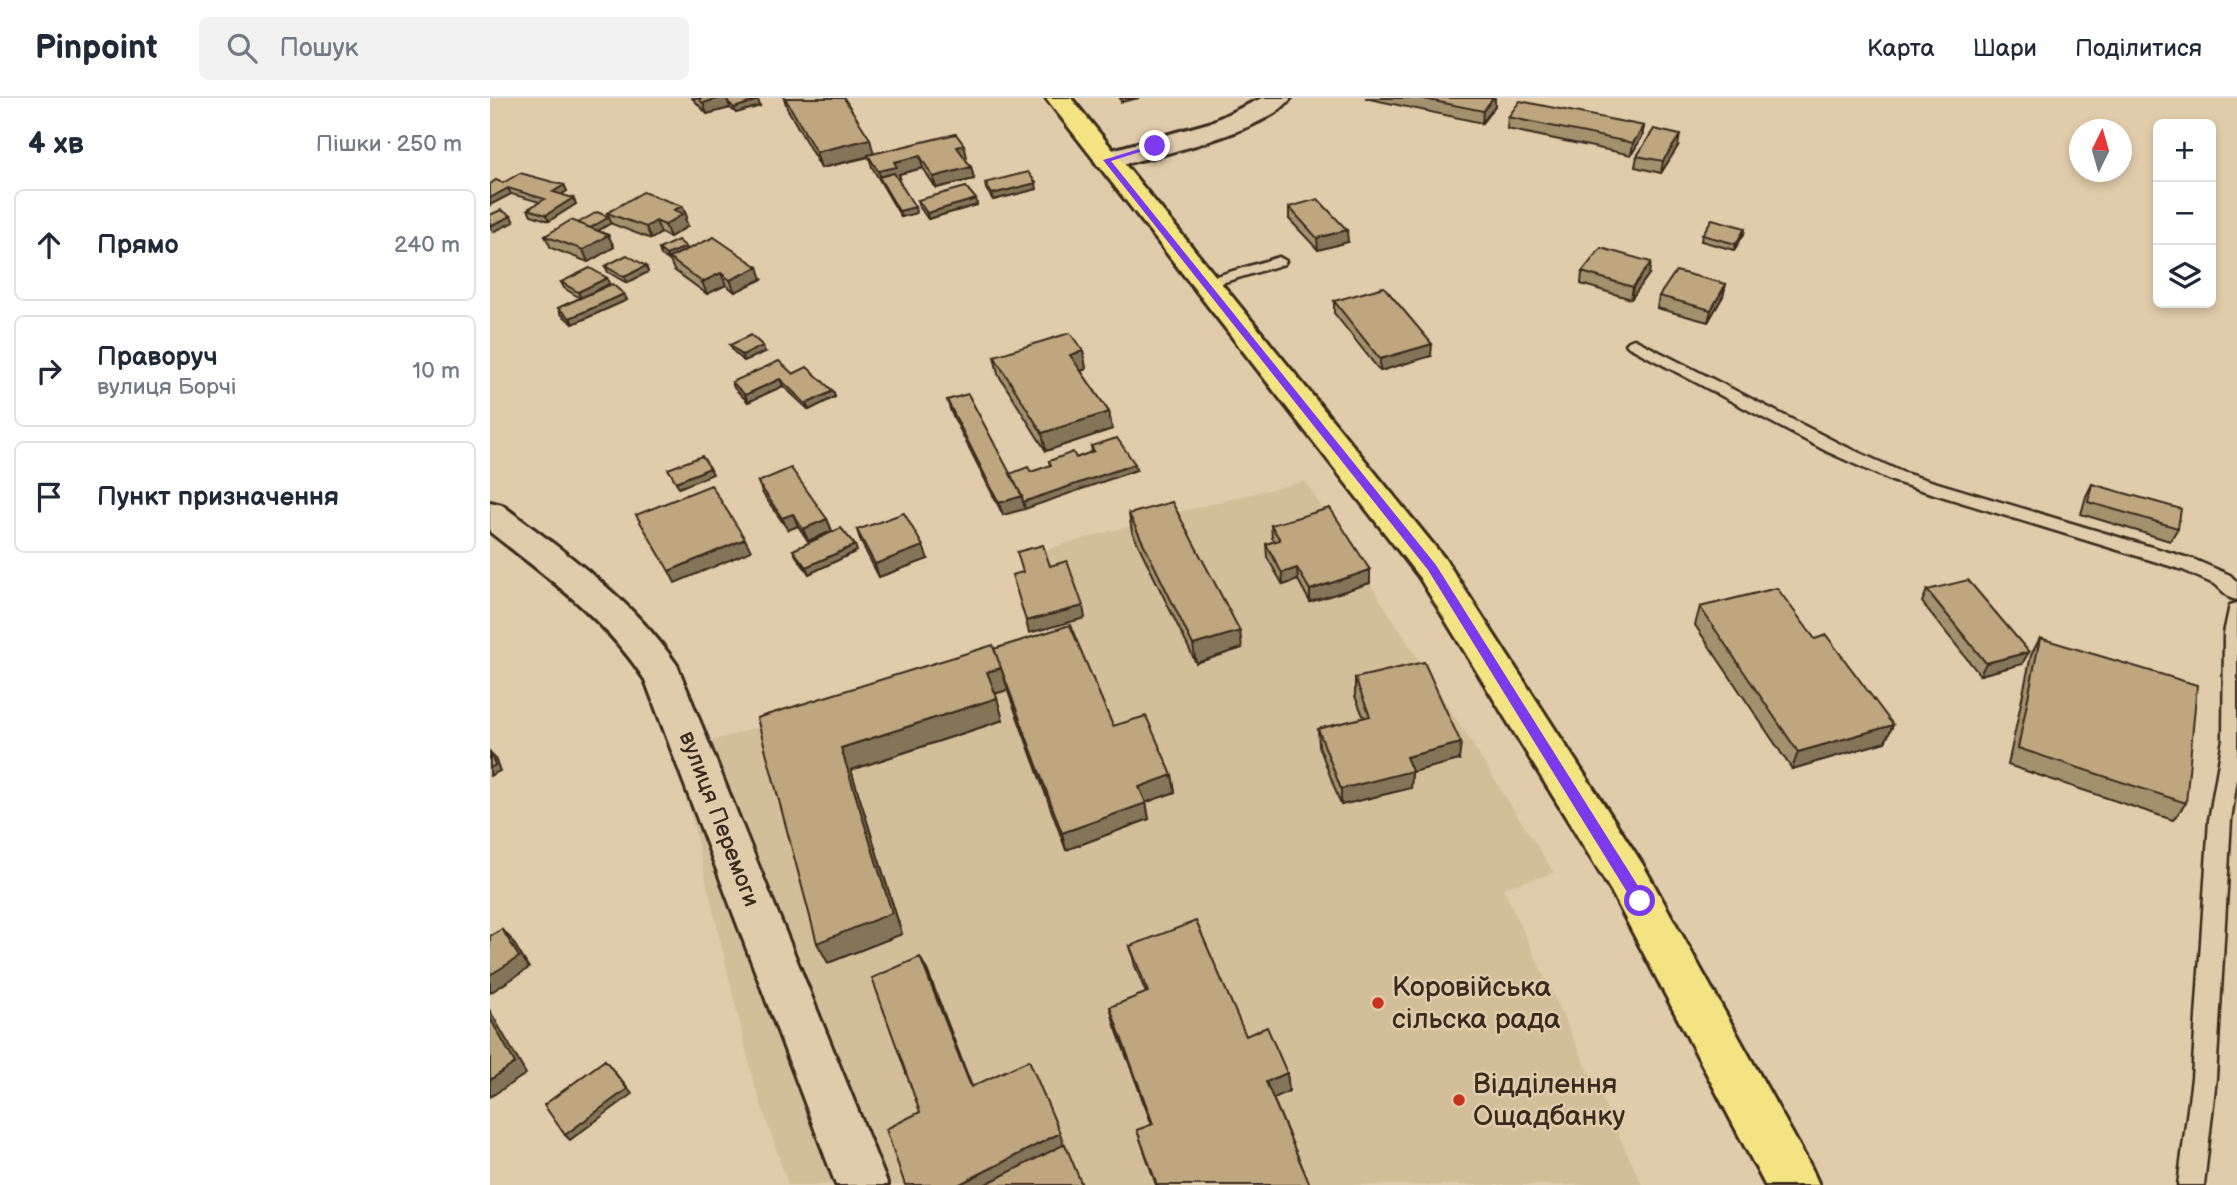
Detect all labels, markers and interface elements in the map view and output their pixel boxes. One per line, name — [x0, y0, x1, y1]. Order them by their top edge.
search box — [199, 17, 689, 80]
text: Pinpoint — [35, 28, 157, 68]
icon: search — [223, 29, 261, 67]
text: Пошук — [279, 33, 358, 64]
text: Карта — [1867, 34, 1935, 63]
text: Шари — [1973, 34, 2037, 63]
text: Поділитися — [2075, 34, 2202, 63]
north arrow — [2069, 119, 2132, 182]
map controls — [2153, 119, 2216, 308]
button: + — [2153, 119, 2216, 182]
text: 4 хв — [28, 126, 84, 162]
text: Пішки · 250 m — [316, 130, 462, 158]
route end — [1139, 130, 1170, 161]
button: − — [2153, 182, 2216, 245]
icon: ahead — [30, 226, 68, 264]
text: Прямо — [97, 230, 179, 261]
text: 240 m — [394, 231, 460, 259]
button: layers — [2153, 245, 2216, 308]
text: Праворуч — [97, 342, 218, 373]
icon: right — [30, 352, 68, 390]
text: 10 m — [412, 357, 460, 385]
text: вулиця Борчі — [97, 373, 237, 401]
icon: arrive — [30, 478, 68, 516]
text: Пункт призначення — [97, 482, 339, 513]
street label: вулиця Перемоги — [673, 727, 765, 911]
route start — [1624, 885, 1655, 916]
place label: Коровійська сільска рада — [1392, 971, 1561, 1036]
marker: Коровійська сільска рада — [1370, 995, 1386, 1011]
place label: Відділення Ощадбанку — [1473, 1068, 1625, 1133]
marker: Відділення Ощадбанку — [1451, 1092, 1467, 1108]

